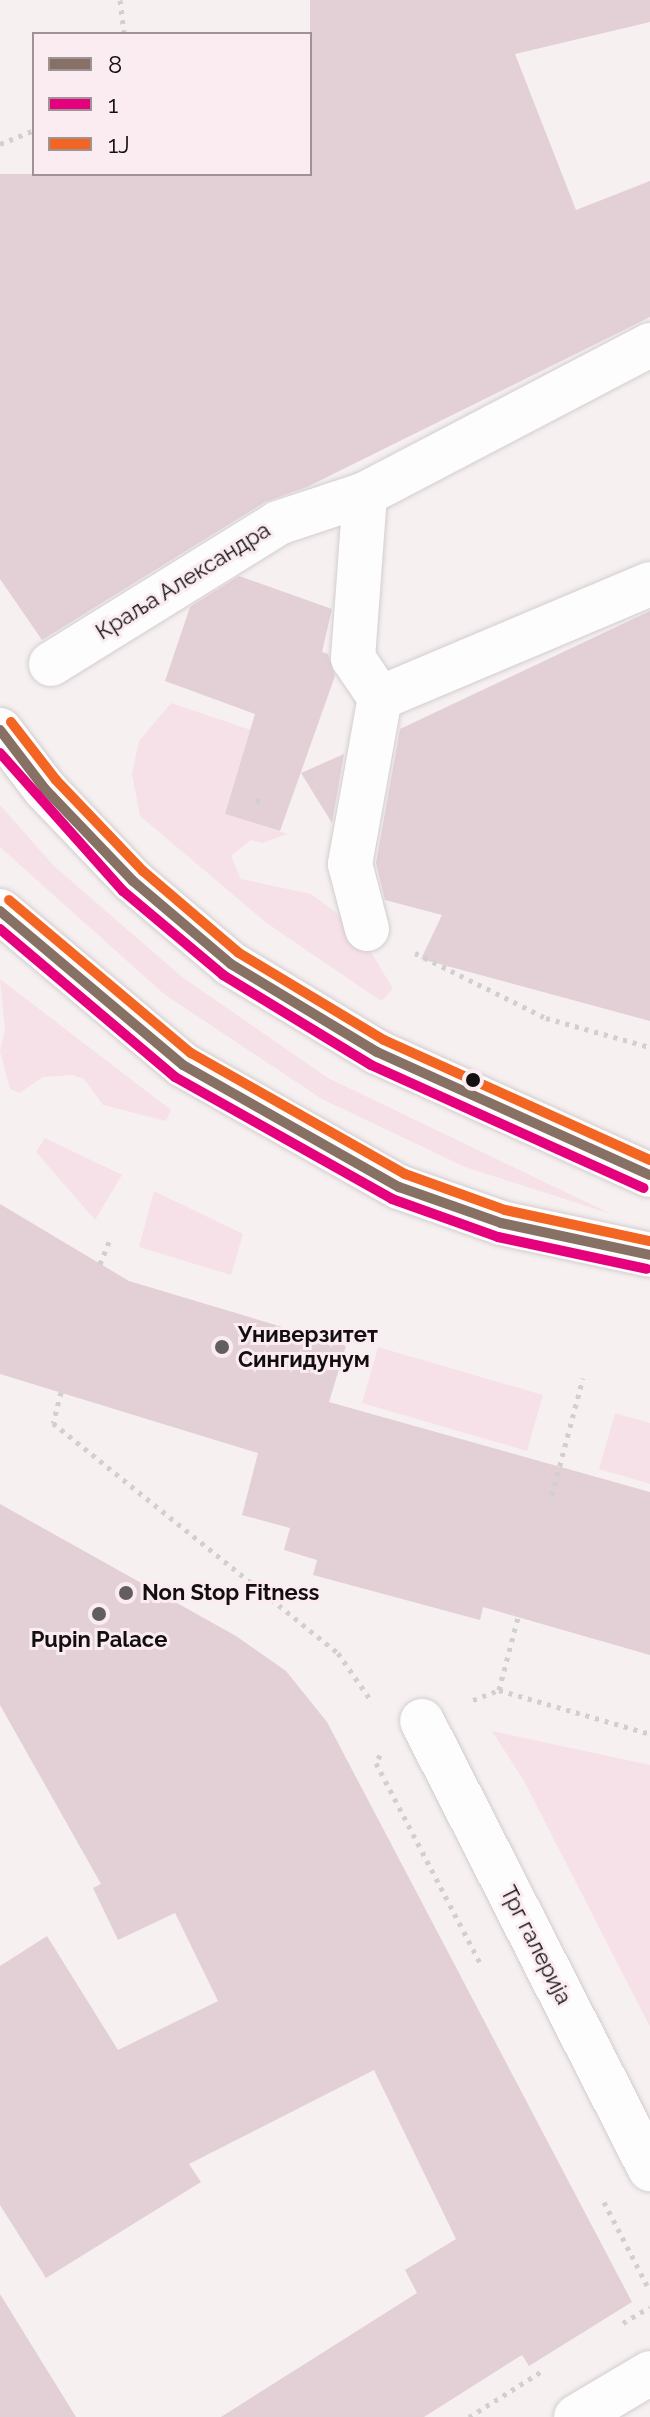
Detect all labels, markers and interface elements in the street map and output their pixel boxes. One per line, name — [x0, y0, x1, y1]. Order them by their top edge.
legend — [32, 32, 312, 176]
text: 8 — [108, 50, 122, 79]
text: 1 — [108, 90, 118, 119]
text: 1J — [108, 130, 130, 159]
street label: Краља Александра — [91, 517, 275, 645]
unlabelled marker — [465, 1072, 481, 1088]
place label: Универзитет Сингидунум — [238, 1321, 378, 1372]
marker: Универзитет Сингидунум — [213, 1338, 231, 1356]
place label: Non Stop Fitness — [142, 1580, 319, 1606]
marker: Non Stop Fitness — [117, 1584, 135, 1602]
marker: Pupin Palace — [90, 1605, 108, 1623]
place label: Pupin Palace — [31, 1627, 167, 1653]
street label: Трг галерија — [495, 1881, 577, 2009]

